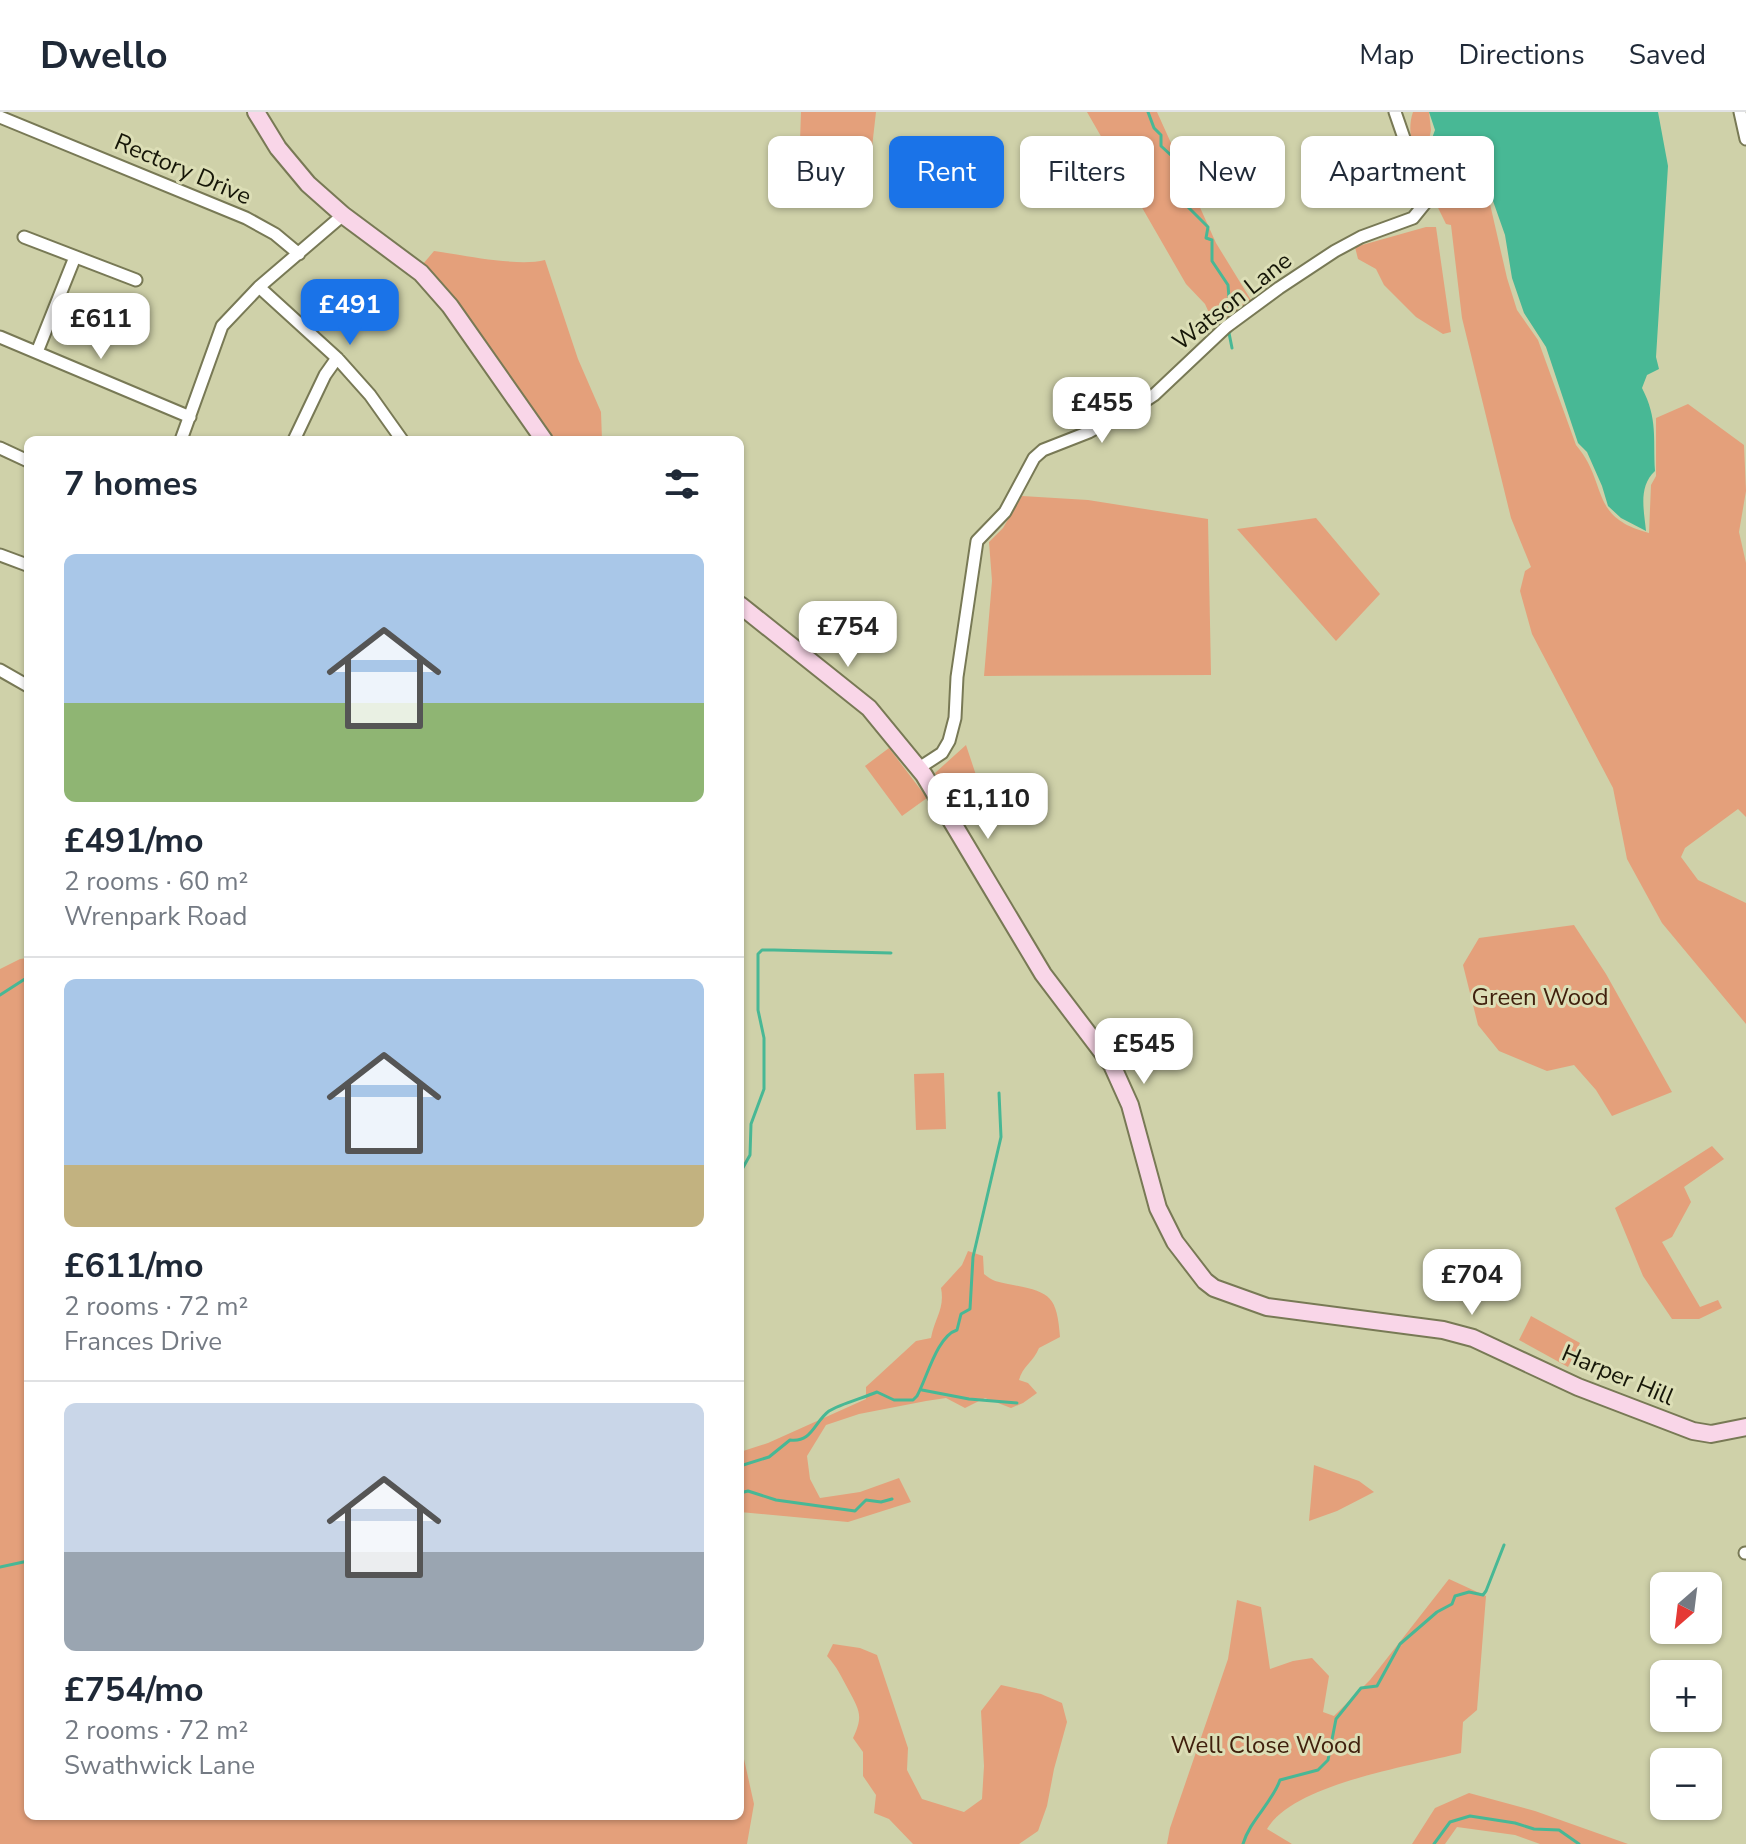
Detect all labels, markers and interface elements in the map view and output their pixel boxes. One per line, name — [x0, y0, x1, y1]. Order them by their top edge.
text: Dwello — [40, 30, 168, 81]
text: Map — [1359, 36, 1414, 74]
text: Directions — [1458, 36, 1585, 74]
text: Saved — [1629, 36, 1706, 74]
street label: Rectory Drive — [110, 126, 256, 212]
chip: Buy — [768, 136, 873, 208]
chip: Rent — [889, 136, 1004, 208]
chip: Filters — [1020, 136, 1154, 208]
chip: New — [1170, 136, 1285, 208]
chip: Apartment — [1301, 136, 1494, 208]
street label: Watson Lane — [1166, 244, 1298, 358]
pin: £491 — [303, 279, 397, 347]
text: £491 — [319, 287, 381, 322]
pin: £611 — [54, 293, 148, 361]
text: £611 — [70, 301, 132, 336]
pin: £455 — [1055, 377, 1149, 445]
text: £455 — [1071, 385, 1133, 420]
text: 7 homes — [64, 461, 198, 507]
icon: filters — [660, 462, 704, 506]
pin: £754 — [801, 601, 895, 669]
icon: home — [312, 606, 456, 750]
text: £754 — [817, 609, 879, 644]
pin: £1,110 — [923, 773, 1053, 841]
text: £1,110 — [946, 781, 1030, 816]
text: £491/mo — [64, 818, 204, 864]
text: 2 rooms · 60 m² — [64, 864, 248, 899]
text: Wrenpark Road — [64, 899, 247, 934]
park label: Green Wood — [1472, 981, 1608, 1013]
pin: £545 — [1097, 1018, 1191, 1086]
text: £545 — [1113, 1026, 1175, 1061]
icon: home — [312, 1031, 456, 1175]
text: £611/mo — [64, 1243, 204, 1289]
pin: £704 — [1425, 1249, 1519, 1317]
text: £704 — [1441, 1257, 1503, 1292]
text: 2 rooms · 72 m² — [64, 1289, 248, 1324]
text: Frances Drive — [64, 1324, 222, 1359]
street label: Harper Hill — [1557, 1337, 1679, 1413]
icon: home — [312, 1455, 456, 1599]
north arrow — [1650, 1572, 1722, 1644]
map controls — [1650, 1572, 1722, 1820]
button: + — [1650, 1660, 1722, 1732]
text: £754/mo — [64, 1667, 204, 1713]
text: 2 rooms · 72 m² — [64, 1713, 248, 1748]
park label: Well Close Wood — [1171, 1729, 1361, 1761]
text: Swathwick Lane — [64, 1748, 255, 1783]
button: − — [1650, 1748, 1722, 1820]

